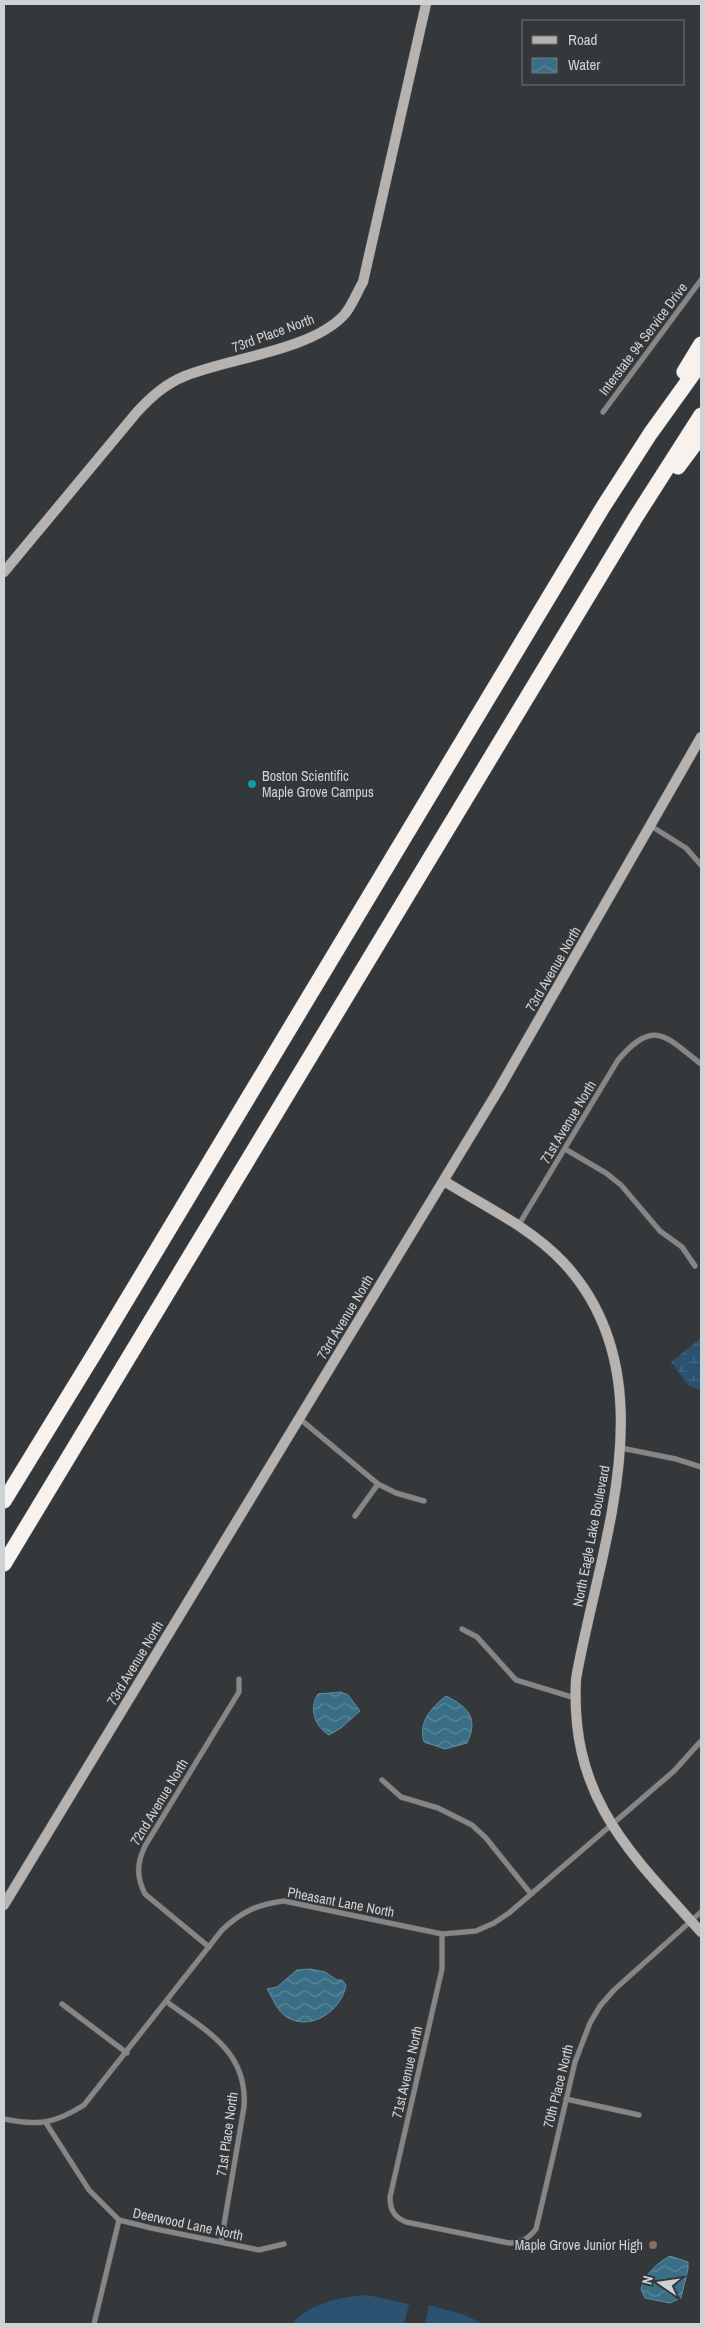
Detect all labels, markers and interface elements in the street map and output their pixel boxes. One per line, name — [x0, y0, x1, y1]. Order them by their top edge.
legend — [522, 20, 685, 85]
text: Road — [568, 29, 597, 50]
text: Water — [568, 54, 600, 75]
street label: Interstate 94 Service Drive — [595, 279, 691, 399]
street label: 73rd Place North — [229, 310, 317, 356]
place label: Boston Scientific Maple Grove Campus — [262, 767, 374, 801]
marker: Boston Scientific Maple Grove Campus — [246, 778, 258, 790]
street label: 73rd Avenue North — [521, 923, 585, 1015]
street label: 71st Avenue North — [536, 1077, 600, 1167]
street label: 73rd Avenue North — [313, 1271, 377, 1363]
street label: North Eagle Lake Boulevard — [568, 1464, 614, 1608]
street label: 73rd Avenue North — [103, 1617, 167, 1709]
street label: 72nd Avenue North — [126, 1755, 192, 1849]
street label: Pheasant Lane North — [286, 1883, 396, 1921]
street label: 71st Avenue North — [388, 2024, 426, 2120]
street label: 70th Place North — [539, 2042, 577, 2130]
street label: 71st Place North — [212, 2091, 242, 2177]
street label: Deerwood Lane North — [131, 2204, 245, 2244]
place label: Maple Grove Junior High — [515, 2236, 643, 2254]
marker: Maple Grove Junior High — [647, 2239, 659, 2251]
north arrow — [635, 2258, 685, 2308]
text: N — [638, 2274, 657, 2286]

